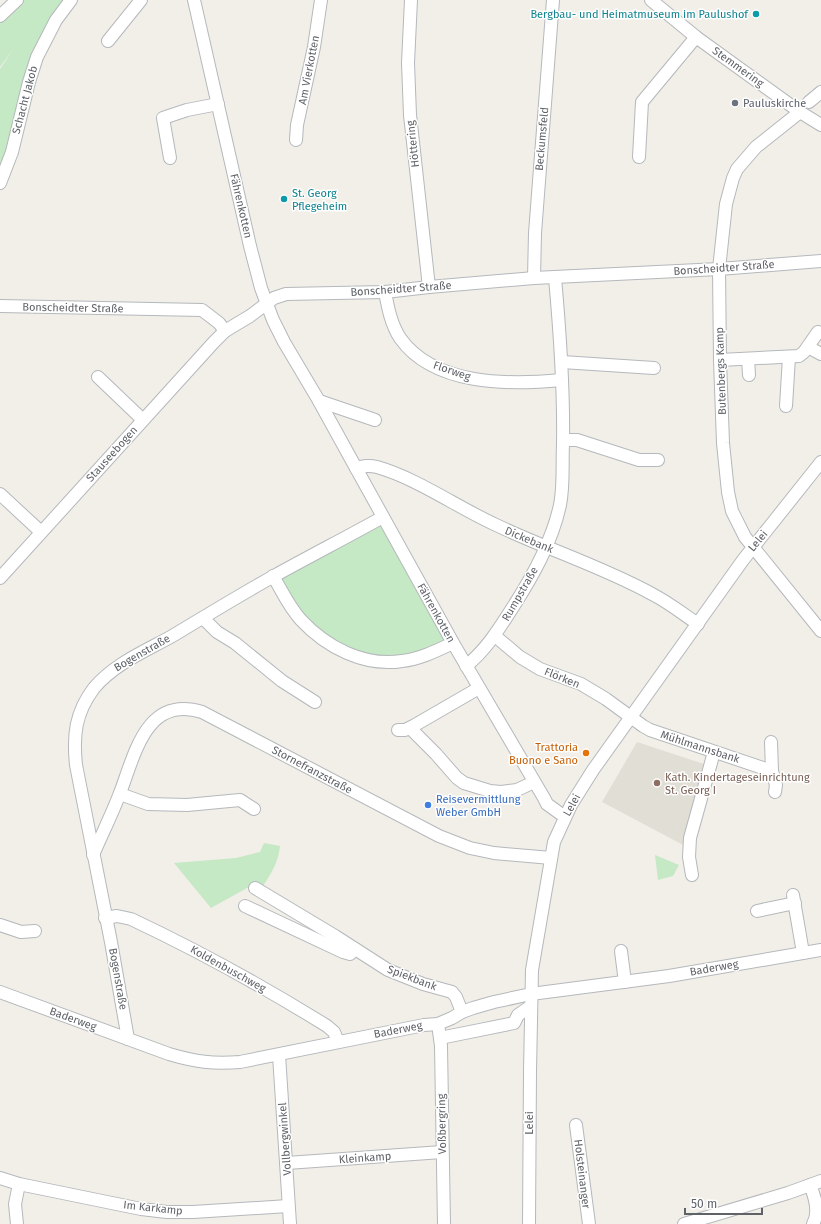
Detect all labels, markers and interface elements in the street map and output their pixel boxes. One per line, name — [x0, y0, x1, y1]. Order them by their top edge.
place label: Bergbau- und Heimatmuseum im Paulushof — [530, 8, 749, 21]
marker: Bergbau- und Heimatmuseum im Paulushof — [751, 9, 761, 19]
street label: Am Vierkotten — [296, 34, 322, 106]
street label: Stemmering — [710, 44, 766, 90]
street label: Schacht Jakob — [10, 64, 40, 136]
place label: Pauluskirche — [743, 97, 806, 110]
marker: Pauluskirche — [730, 98, 740, 108]
street label: Beckumsfeld — [533, 107, 551, 171]
street label: Höttering — [404, 120, 422, 168]
street label: Fährenkotten — [227, 173, 255, 239]
place label: St. Georg Pflegeheim — [292, 187, 347, 213]
marker: St. Georg Pflegeheim — [279, 194, 289, 204]
street label: Bonscheidter Straße — [673, 258, 775, 278]
street label: Bonscheidter Straße — [350, 279, 452, 299]
street label: Bonscheidter Straße — [22, 301, 124, 315]
street label: Butenbergs Kamp — [713, 327, 729, 415]
street label: Florweg — [432, 359, 473, 384]
street label: Stauseebogen — [84, 424, 140, 484]
street label: Dickebank — [503, 524, 556, 556]
street label: Lelei — [746, 528, 770, 554]
street label: Rumpstraße — [499, 565, 541, 623]
street label: Fährenkotten — [414, 581, 458, 645]
street label: Bogenstraße — [112, 632, 172, 674]
street label: Flörken — [542, 665, 582, 691]
street label: Mühlmannsbank — [659, 728, 742, 766]
place label: Trattoria Buono e Sano — [509, 741, 578, 767]
street label: Stornefranzstraße — [270, 743, 354, 797]
marker: Trattoria Buono e Sano — [581, 748, 591, 758]
place label: Kath. Kindertageseinrichtung St. Georg I — [665, 771, 810, 797]
marker: Kath. Kindertageseinrichtung St. Georg I — [652, 778, 662, 788]
street label: Lelei — [561, 792, 583, 818]
place label: Reisevermittlung Weber GmbH — [436, 793, 521, 819]
marker: Reisevermittlung Weber GmbH — [423, 800, 433, 810]
street label: Koldenbuschweg — [188, 943, 268, 995]
street label: Bogenstraße — [106, 947, 130, 1011]
street label: Baderweg — [689, 957, 740, 979]
street label: Spiekbank — [386, 963, 439, 993]
street label: Baderweg — [48, 1004, 99, 1034]
street label: Baderweg — [373, 1019, 424, 1041]
street label: Voßbergring — [435, 1093, 449, 1154]
street label: Vollbergwinkel — [276, 1102, 294, 1176]
street label: Lelei — [523, 1111, 536, 1135]
street label: Holsteinanger — [571, 1139, 593, 1210]
street label: Kleinkamp — [338, 1150, 392, 1166]
scale bar — [685, 1190, 762, 1216]
text: 50 m — [691, 1197, 717, 1211]
street label: Im Karkamp — [123, 1198, 183, 1218]

